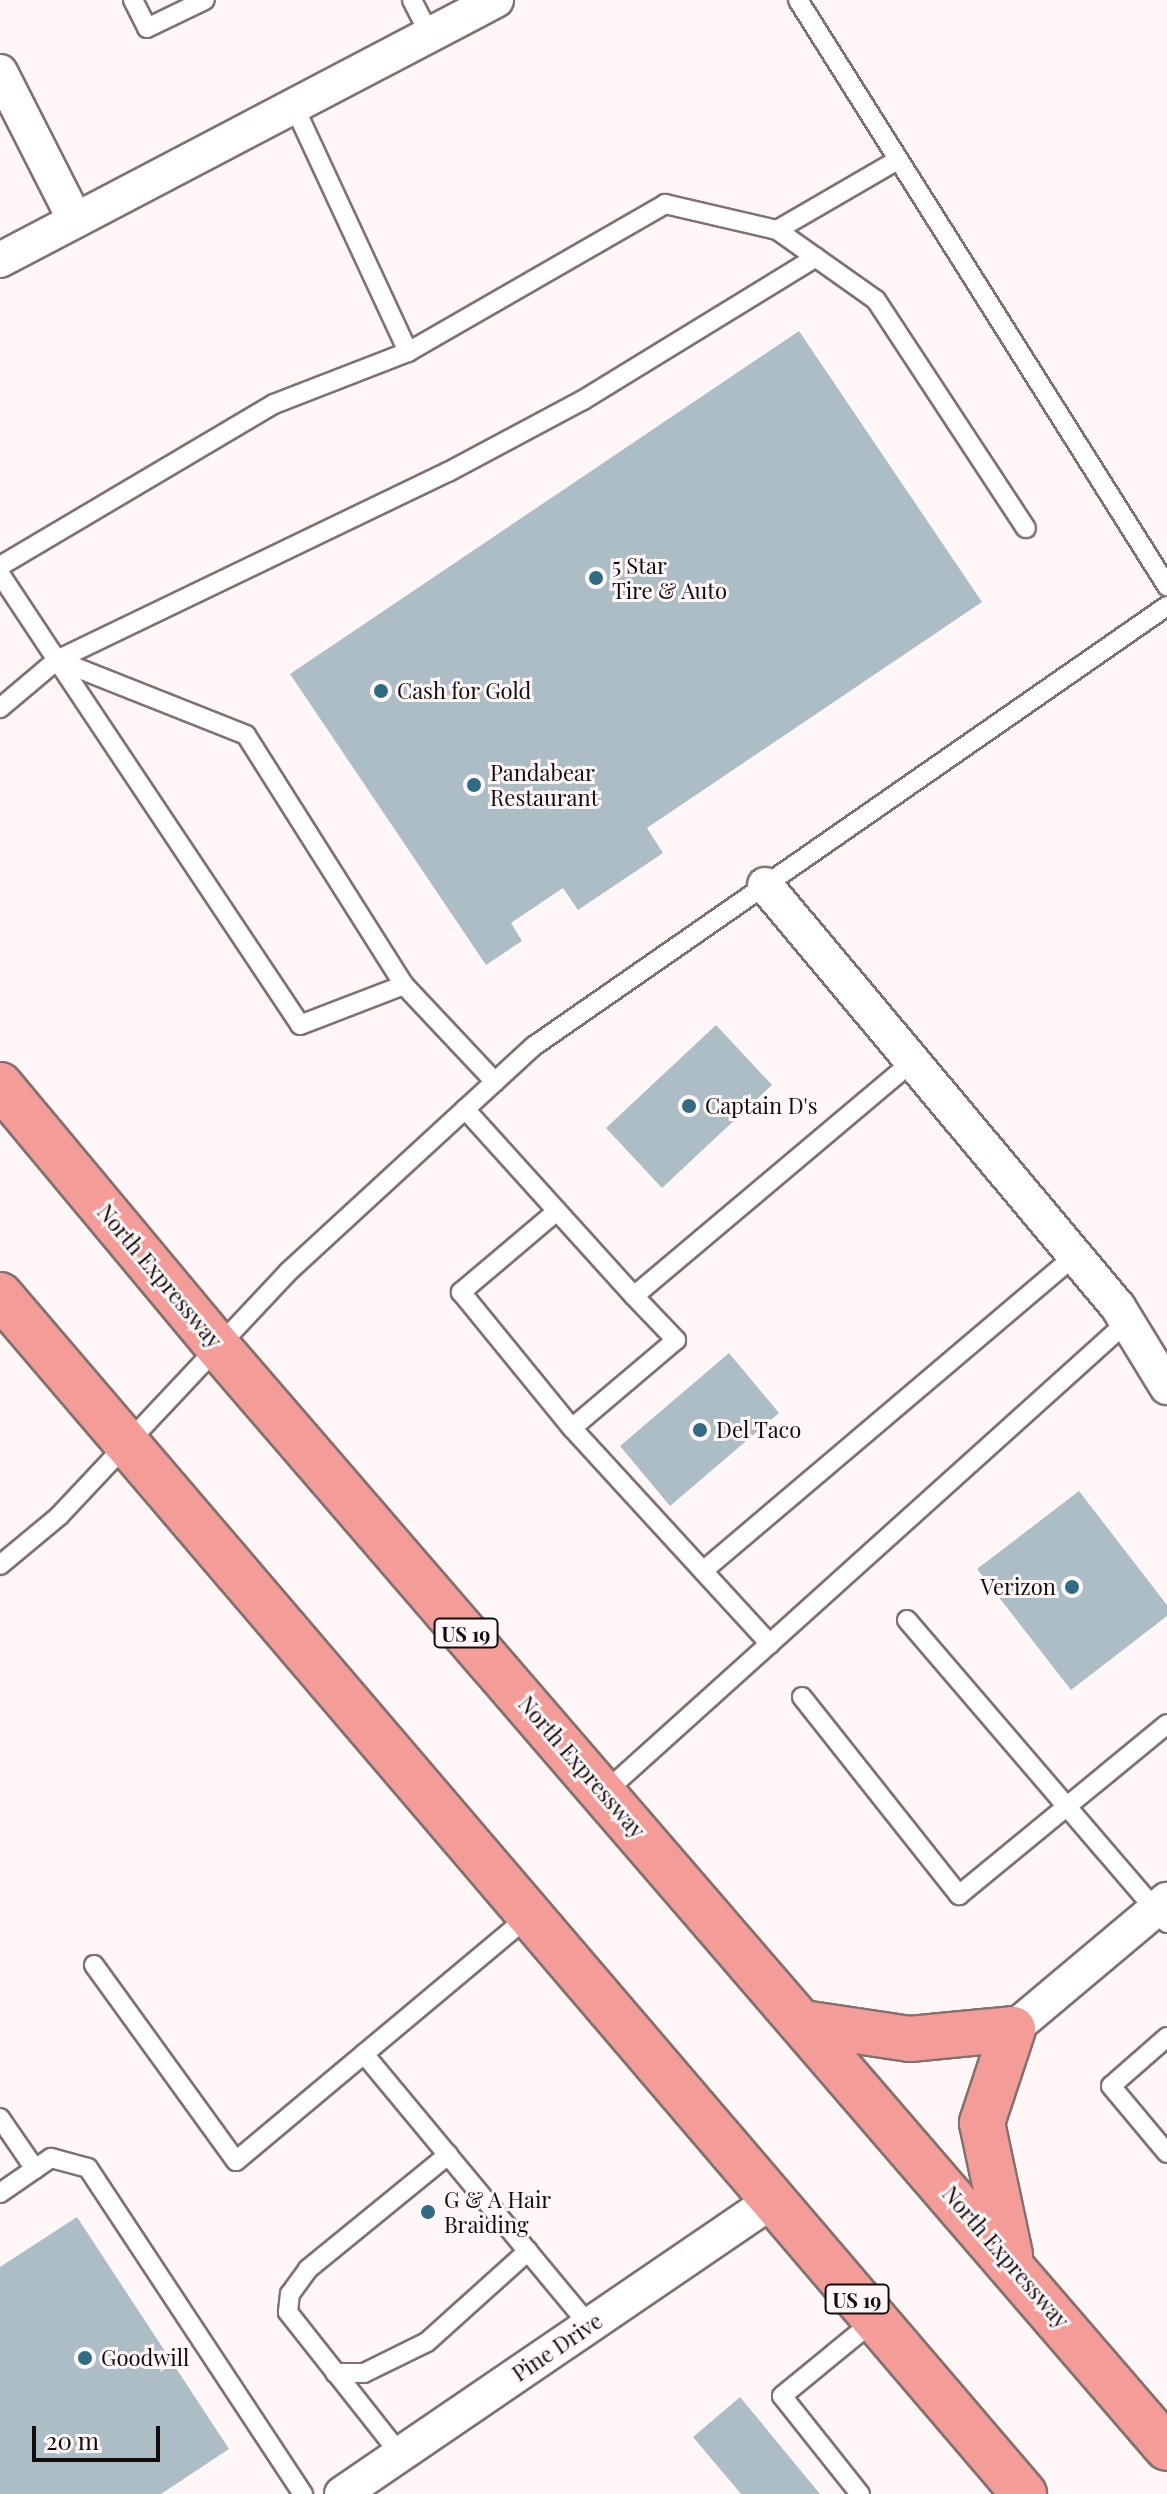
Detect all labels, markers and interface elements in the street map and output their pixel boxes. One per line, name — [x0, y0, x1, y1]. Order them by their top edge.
place label: 5 Star Tire & Auto — [612, 552, 728, 604]
marker: 5 Star Tire & Auto — [587, 569, 605, 587]
place label: Cash for Gold — [397, 678, 532, 704]
marker: Cash for Gold — [372, 682, 390, 700]
place label: Pandabear Restaurant — [490, 759, 598, 810]
marker: Pandabear Restaurant — [465, 776, 483, 794]
place label: Captain D's — [705, 1093, 818, 1119]
marker: Captain D's — [680, 1097, 698, 1115]
street label: North Expressway — [92, 1199, 228, 1353]
place label: Del Taco — [716, 1417, 802, 1443]
marker: Del Taco — [691, 1421, 709, 1439]
place label: Verizon — [980, 1574, 1056, 1600]
marker: Verizon — [1063, 1578, 1081, 1596]
road number: US 19 — [432, 1617, 500, 1649]
street label: North Expressway — [513, 1691, 651, 1843]
street label: North Expressway — [937, 2181, 1075, 2333]
place label: G & A Hair Braiding — [444, 2186, 552, 2238]
marker: G & A Hair Braiding — [419, 2203, 437, 2221]
road number: US 19 — [823, 2283, 891, 2315]
street label: Pine Drive — [507, 2307, 607, 2387]
place label: Goodwill — [101, 2345, 189, 2371]
marker: Goodwill — [76, 2349, 94, 2367]
scale bar — [36, 2410, 164, 2460]
text: 20 m — [46, 2424, 99, 2456]

